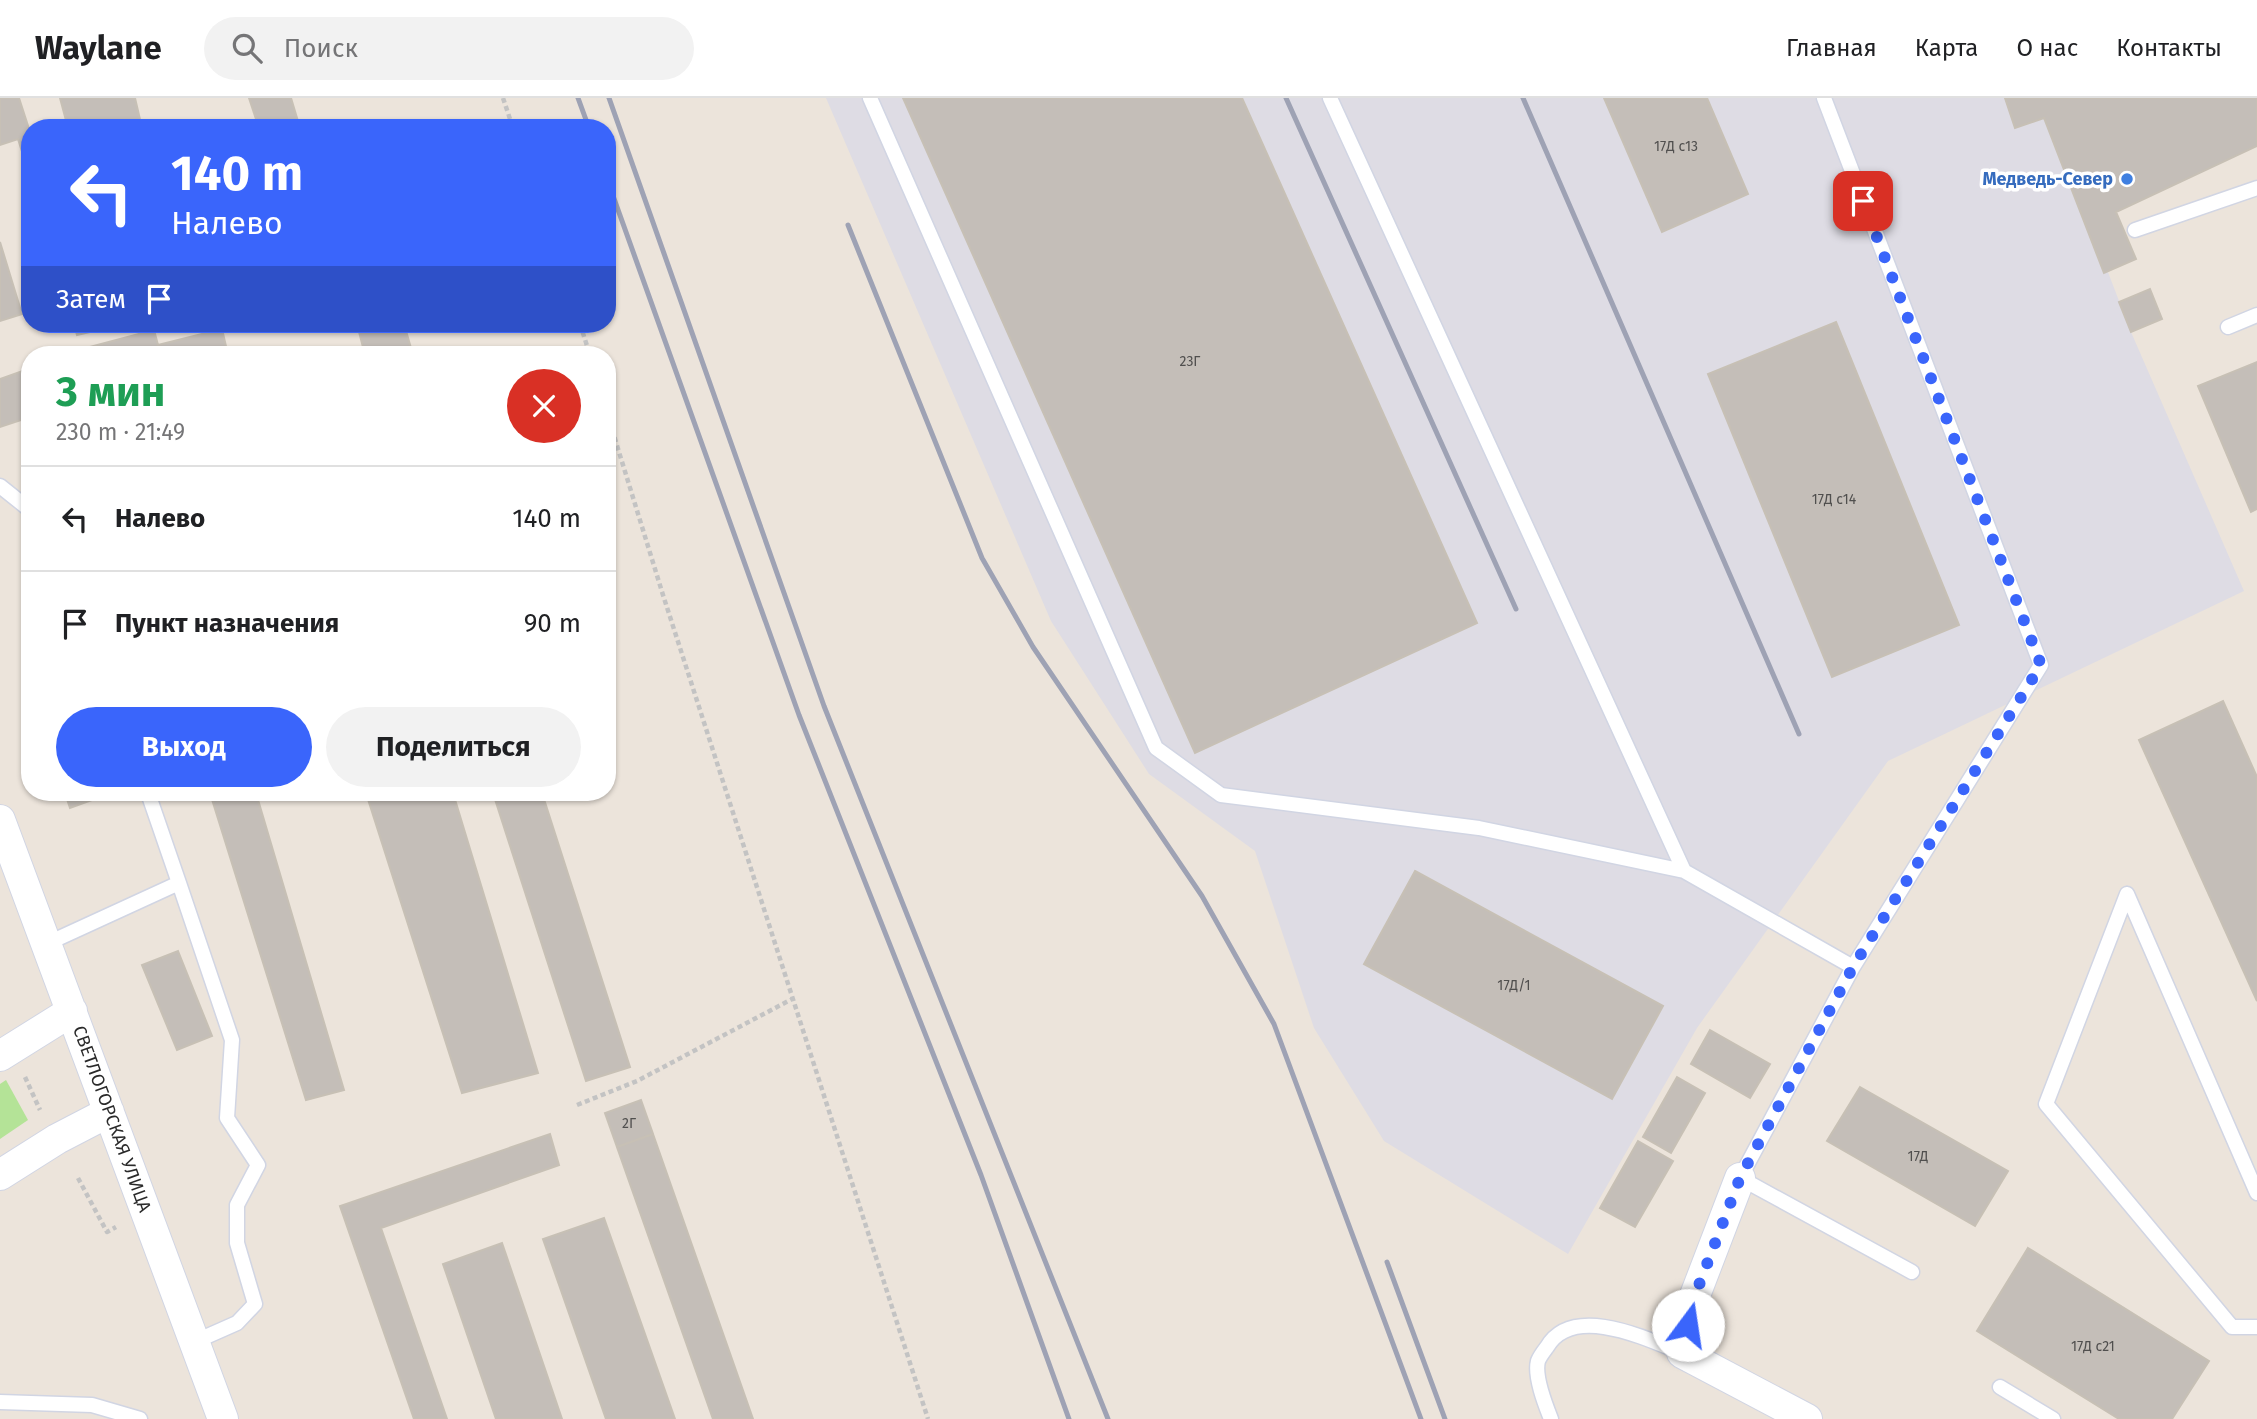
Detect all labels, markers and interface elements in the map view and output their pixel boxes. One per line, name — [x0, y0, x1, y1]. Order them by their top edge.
search box — [204, 17, 694, 80]
text: Waylane — [35, 28, 162, 68]
icon: search — [228, 29, 266, 67]
text: Поиск — [284, 33, 358, 64]
text: Главная — [1786, 34, 1877, 62]
text: Карта — [1915, 34, 1978, 62]
text: О нас — [2016, 34, 2078, 62]
text: Контакты — [2116, 34, 2222, 62]
house number: 17Д с13 — [1654, 138, 1698, 155]
text: 140 m — [171, 144, 303, 203]
icon: left — [56, 147, 147, 238]
place label: Медведь-Север — [1982, 168, 2113, 190]
pin — [1833, 171, 1893, 231]
marker: Медведь-Север — [2119, 171, 2135, 187]
icon: arrive — [1844, 182, 1882, 220]
text: Налево — [171, 204, 283, 242]
icon: arrive — [140, 280, 178, 318]
text: Затем — [56, 284, 126, 315]
house number: 23Г — [1180, 353, 1200, 370]
text: 3 мин — [56, 367, 165, 417]
button: close — [507, 369, 581, 443]
text: 230 m · 21:49 — [56, 418, 185, 446]
house number: 17Д с14 — [1812, 491, 1857, 508]
icon: left — [56, 500, 94, 538]
text: Налево — [115, 503, 205, 534]
text: 140 m — [512, 503, 581, 534]
icon: arrive — [56, 605, 94, 643]
text: Пункт назначения — [115, 608, 339, 639]
text: 90 m — [524, 608, 581, 639]
button: Выход — [56, 707, 312, 787]
button: Поделиться — [326, 707, 581, 787]
house number: 17Д/1 — [1497, 977, 1531, 994]
street label: СВЕТЛОГОРСКАЯ УЛИЦА — [68, 1023, 156, 1216]
house number: 2Г — [622, 1115, 636, 1132]
house number: 17Д — [1908, 1148, 1928, 1165]
position arrow — [1651, 1288, 1725, 1362]
house number: 17Д с21 — [2071, 1338, 2115, 1355]

